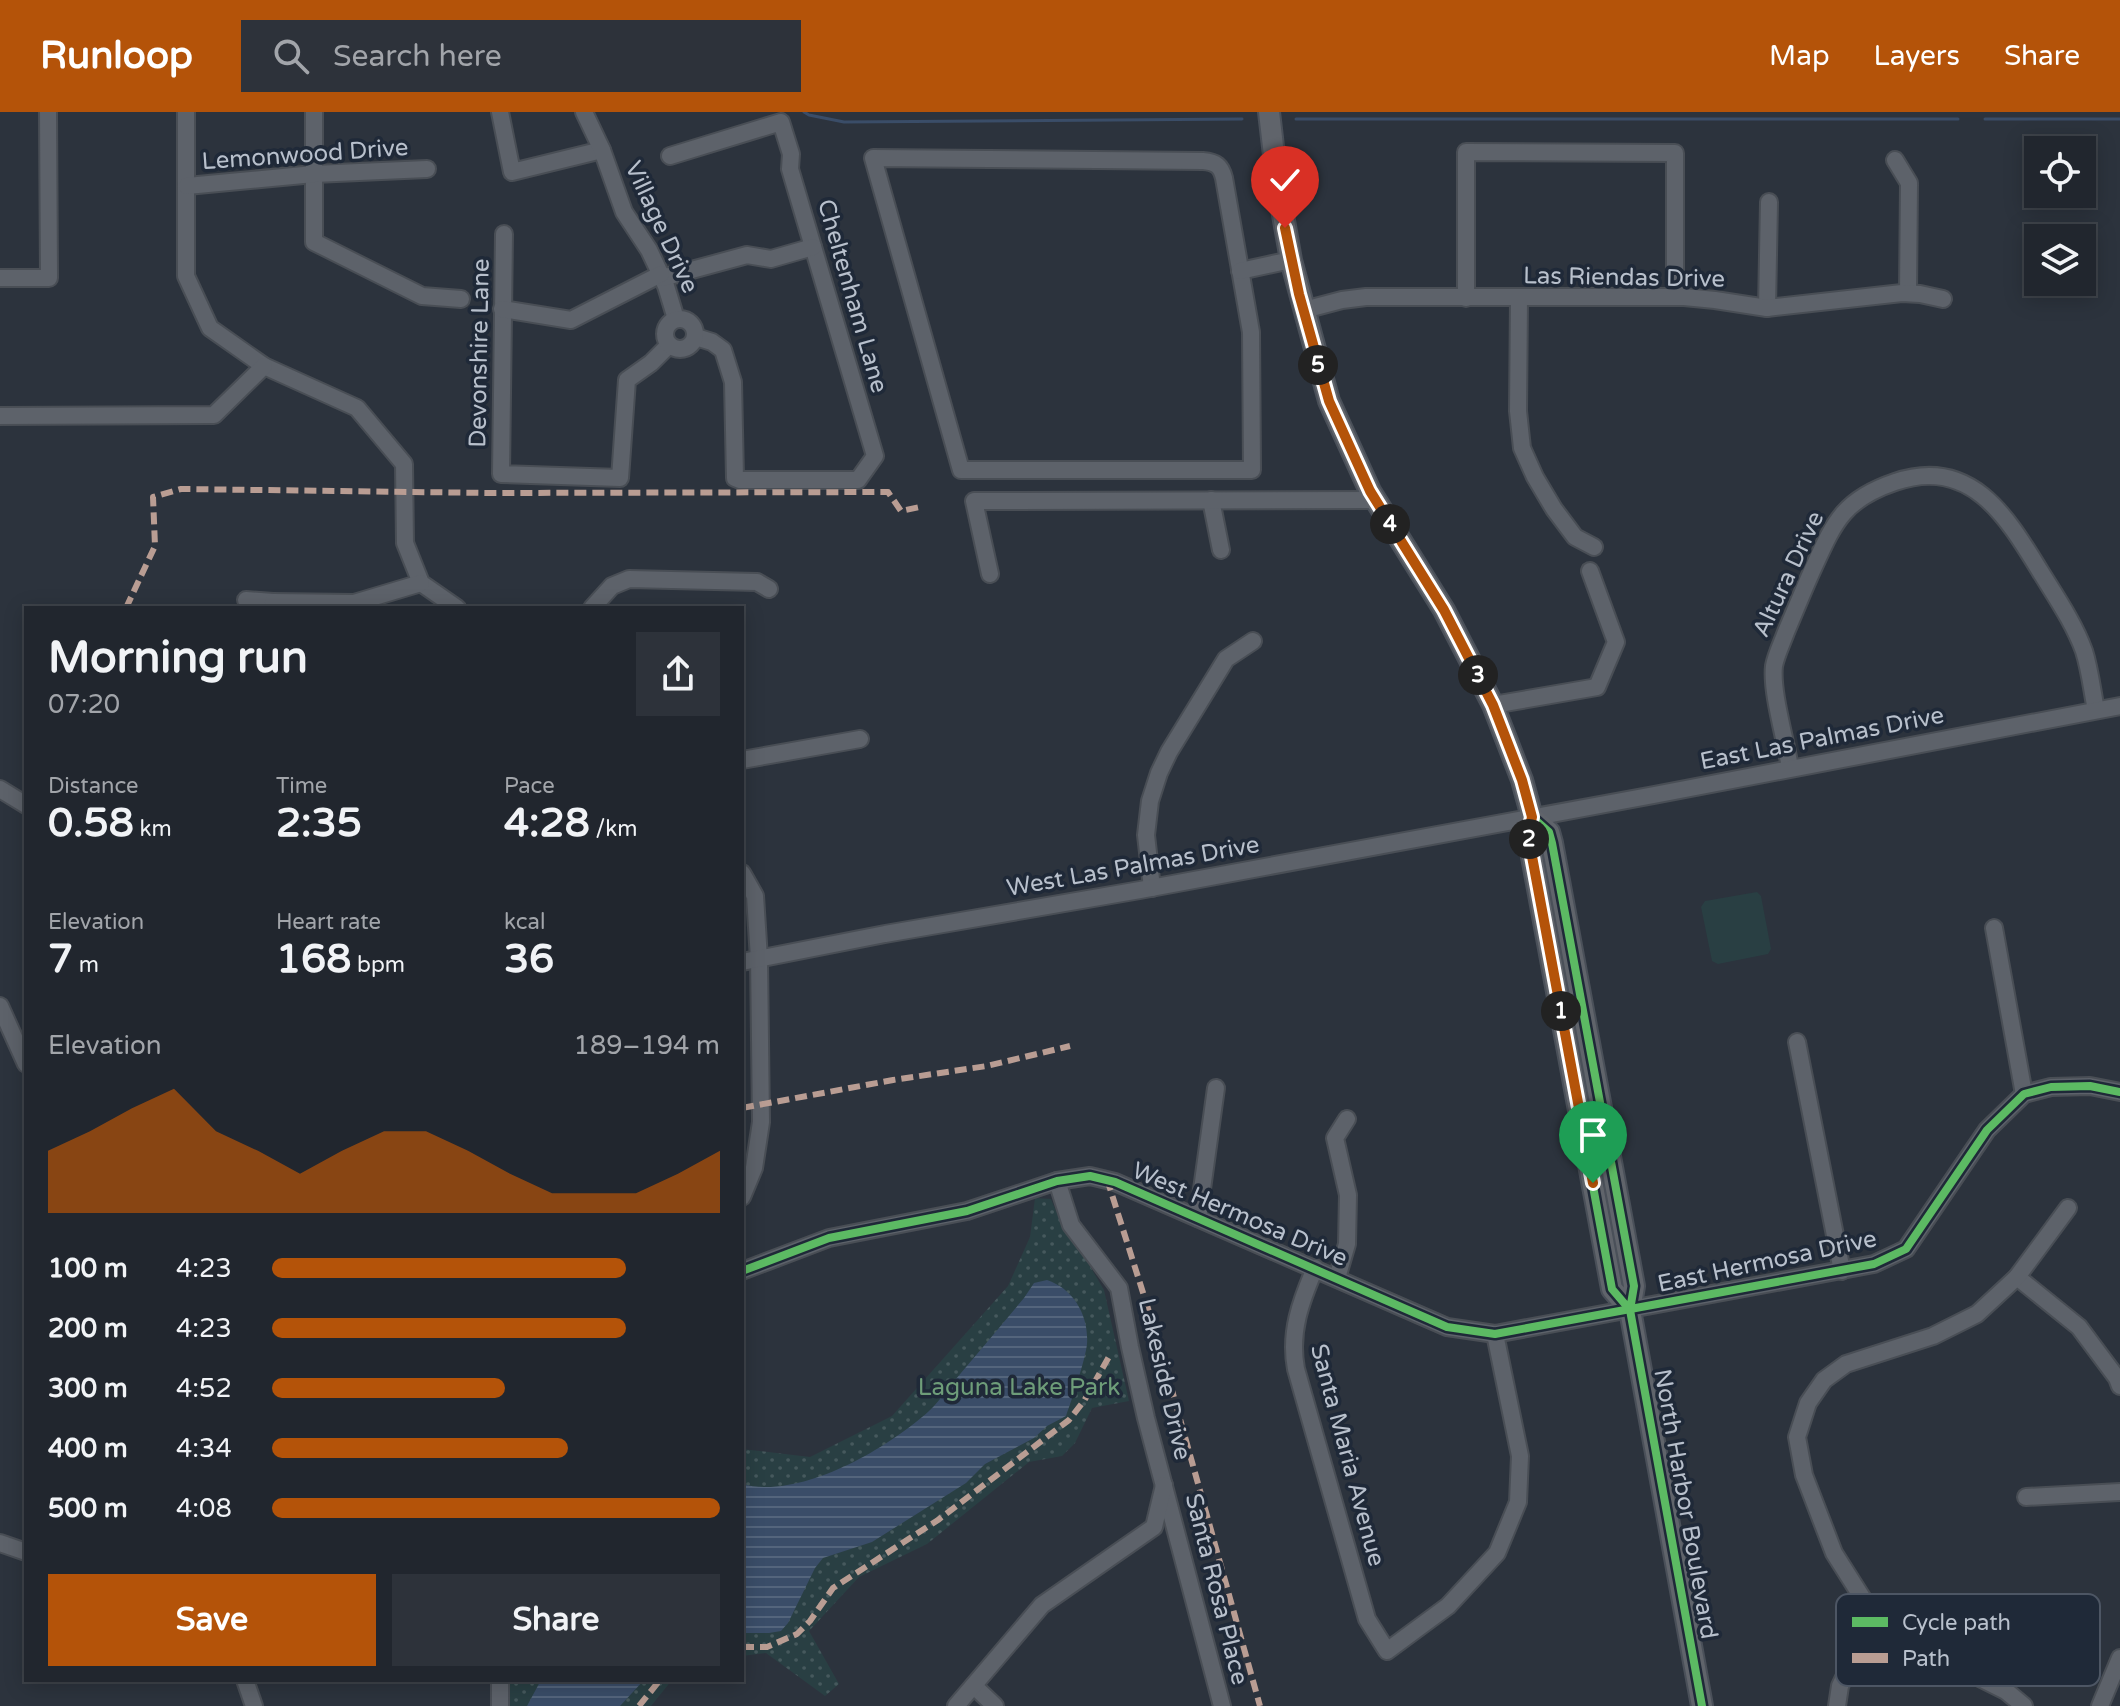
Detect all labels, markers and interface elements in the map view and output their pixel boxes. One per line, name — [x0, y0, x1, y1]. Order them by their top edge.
search box — [241, 20, 801, 92]
text: Runloop — [40, 33, 193, 79]
icon: search — [269, 34, 313, 78]
text: Search here — [333, 38, 502, 75]
text: Map — [1769, 39, 1830, 73]
text: Layers — [1874, 39, 1960, 73]
text: Share — [2004, 39, 2080, 73]
street label: Lemonwood Drive — [201, 133, 409, 176]
map controls — [2024, 136, 2096, 296]
button: locate — [2024, 136, 2096, 208]
pin — [1251, 146, 1319, 228]
street label: Village Drive — [618, 157, 705, 298]
icon: check — [1263, 158, 1307, 202]
street label: Cheltenham Lane — [811, 196, 894, 396]
button: layers — [2024, 224, 2096, 296]
street label: Devonshire Lane — [463, 258, 496, 448]
street label: Las Riendas Drive — [1523, 261, 1725, 294]
pin: 5 — [1298, 345, 1338, 385]
text: 5 — [1311, 352, 1325, 378]
pin: 4 — [1370, 504, 1410, 544]
street label: Altura Drive — [1747, 507, 1830, 642]
text: 4 — [1383, 511, 1397, 537]
text: Morning run — [48, 632, 308, 685]
button: share — [636, 632, 720, 716]
pin: 3 — [1458, 655, 1498, 695]
text: 3 — [1471, 662, 1485, 688]
text: 07:20 — [48, 689, 120, 720]
street label: East Las Palmas Drive — [1698, 701, 1947, 776]
text: Distance — [48, 773, 139, 799]
text: Time — [276, 773, 327, 799]
text: Pace — [504, 773, 555, 799]
text: 0.58 — [48, 799, 134, 847]
text: 2:35 — [276, 799, 362, 847]
text: 4:28 — [504, 799, 590, 847]
text: km — [134, 816, 172, 842]
text: /km — [590, 816, 637, 842]
pin: 2 — [1509, 819, 1549, 859]
text: 2 — [1522, 826, 1536, 852]
street label: West Las Palmas Drive — [1004, 830, 1262, 903]
text: Elevation — [48, 909, 144, 935]
text: Heart rate — [276, 909, 381, 935]
text: kcal — [504, 909, 545, 935]
text: 7 — [48, 935, 73, 983]
text: 168 — [276, 935, 351, 983]
text: 36 — [504, 935, 554, 983]
text: m — [73, 952, 99, 978]
text: bpm — [351, 952, 405, 978]
pin: 1 — [1541, 991, 1581, 1031]
text: 1 — [1554, 998, 1568, 1024]
text: Elevation — [48, 1030, 162, 1061]
text: 189–194 m — [574, 1030, 720, 1061]
pin — [1559, 1101, 1627, 1183]
icon: arrive — [1571, 1113, 1615, 1157]
street label: West Hermosa Drive — [1128, 1156, 1352, 1273]
street label: East Hermosa Drive — [1655, 1224, 1879, 1299]
text: 100 m — [48, 1253, 128, 1284]
text: 4:23 — [176, 1253, 232, 1284]
street label: Lakeside Drive — [1132, 1295, 1197, 1463]
text: 200 m — [48, 1313, 128, 1344]
text: 4:23 — [176, 1313, 232, 1344]
street label: Santa Maria Avenue — [1304, 1341, 1391, 1569]
street label: North Harbor Boulevard — [1647, 1367, 1724, 1641]
text: 300 m — [48, 1373, 128, 1404]
text: 4:52 — [176, 1373, 232, 1404]
park label: Laguna Lake Park — [918, 1373, 1120, 1402]
text: 400 m — [48, 1433, 128, 1464]
text: 4:34 — [176, 1433, 232, 1464]
street label: Santa Rosa Place — [1179, 1490, 1254, 1688]
text: 500 m — [48, 1493, 128, 1524]
text: 4:08 — [176, 1493, 232, 1524]
button: Save — [48, 1574, 376, 1666]
button: Share — [392, 1574, 720, 1666]
legend — [1836, 1594, 2100, 1686]
text: Cycle path — [1902, 1610, 2011, 1636]
text: Path — [1902, 1646, 1950, 1672]

